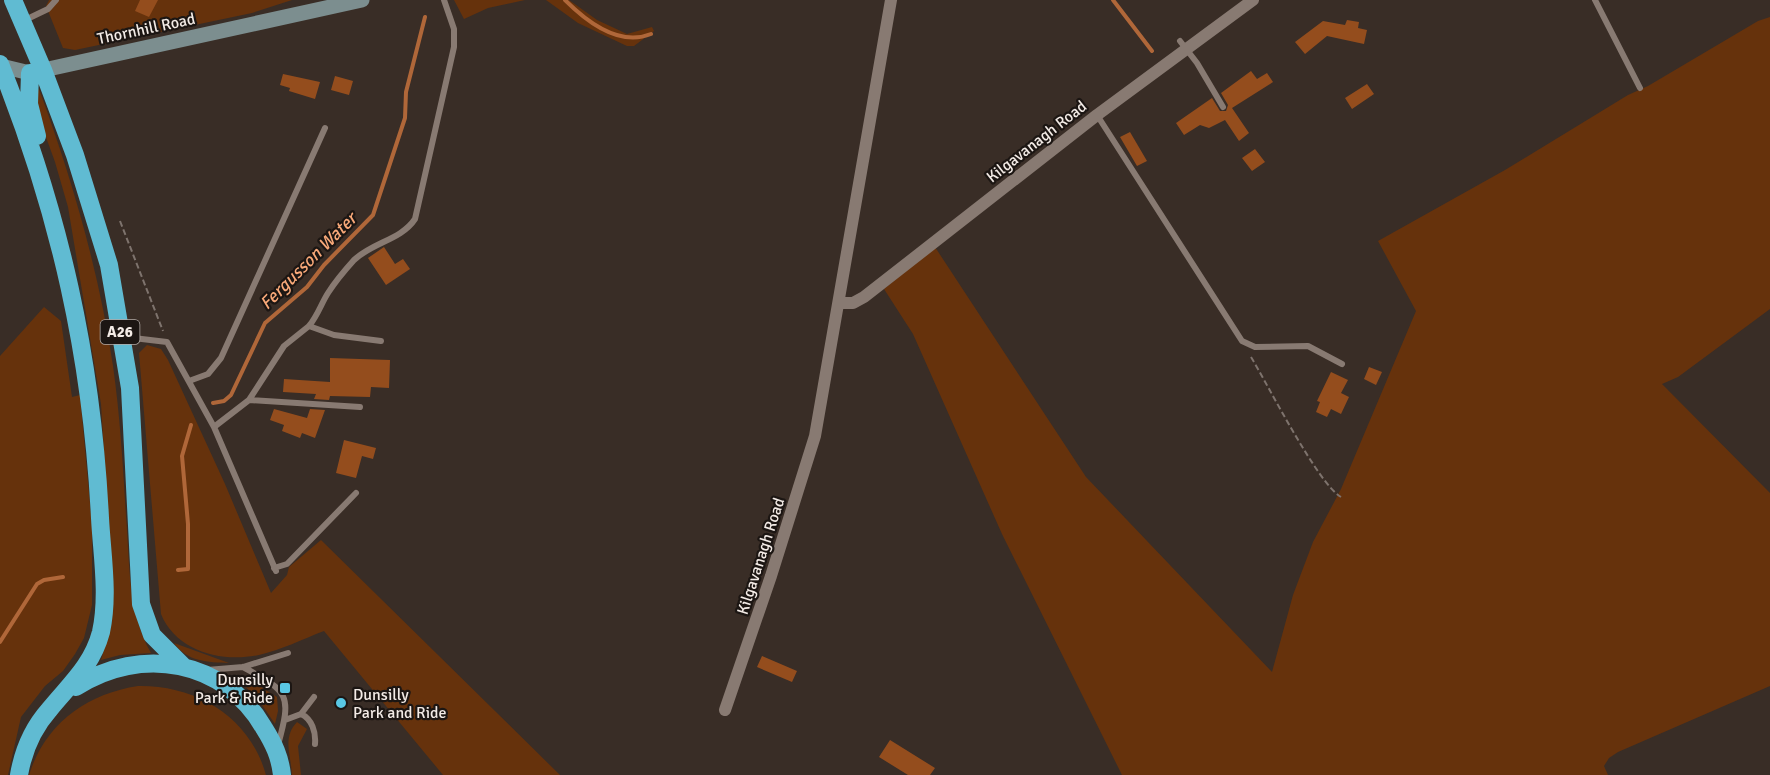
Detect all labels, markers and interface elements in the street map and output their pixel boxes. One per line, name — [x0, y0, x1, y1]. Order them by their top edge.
street label: Thornhill Road — [95, 9, 197, 49]
street label: Kilgavanagh Road — [982, 96, 1091, 187]
water label: Fergusson Water — [255, 206, 363, 314]
road number: A26 — [100, 320, 140, 344]
street label: Kilgavanagh Road — [733, 495, 789, 617]
place label: Dunsilly Park & Ride — [195, 670, 274, 708]
marker: Dunsilly Park & Ride — [278, 681, 292, 695]
place label: Dunsilly Park and Ride — [353, 685, 447, 723]
marker: Dunsilly Park and Ride — [334, 696, 348, 710]

